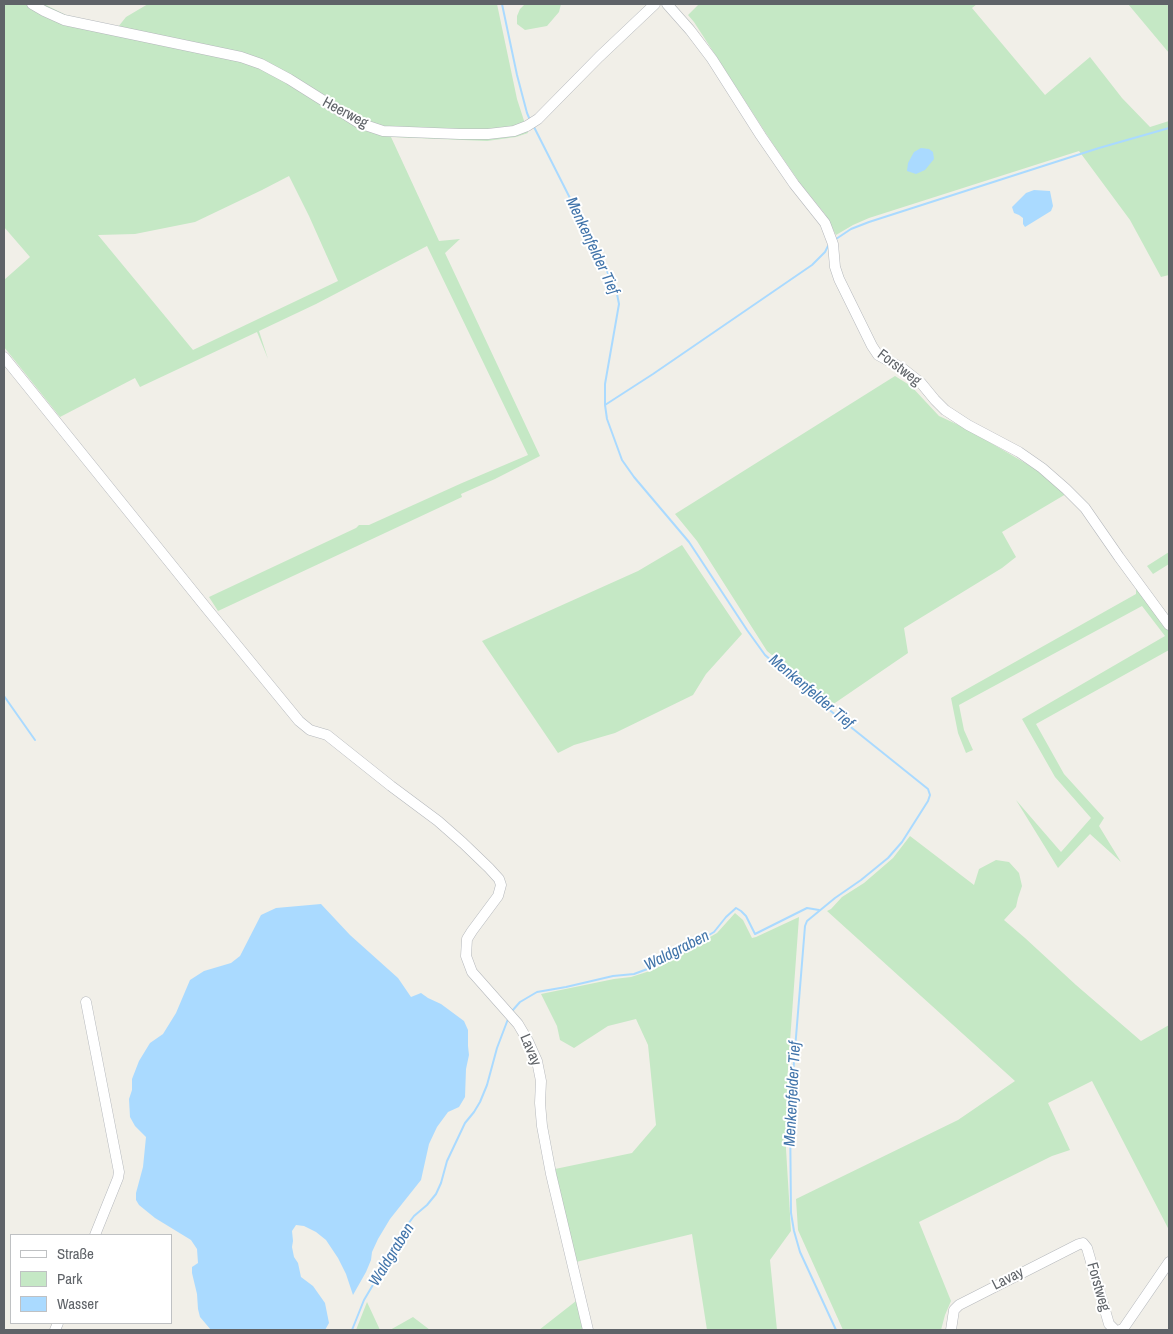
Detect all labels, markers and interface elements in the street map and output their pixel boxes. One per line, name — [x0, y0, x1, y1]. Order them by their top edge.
street label: Heerweg — [319, 94, 371, 132]
water label: Menkenfelder Tief — [561, 194, 623, 298]
street label: Forstweg — [874, 346, 924, 390]
water label: Menkenfelder Tief — [765, 651, 857, 733]
water label: Waldgraben — [641, 926, 713, 976]
street label: Lavay — [515, 1031, 545, 1069]
water label: Menkenfelder Tief — [781, 1041, 805, 1147]
water label: Waldgraben — [365, 1220, 419, 1290]
legend — [10, 1234, 172, 1324]
text: Straße — [57, 1243, 94, 1264]
street label: Forstweg — [1082, 1260, 1114, 1314]
street label: Lavay — [989, 1264, 1027, 1294]
text: Park — [57, 1268, 82, 1289]
text: Wasser — [57, 1293, 98, 1314]

